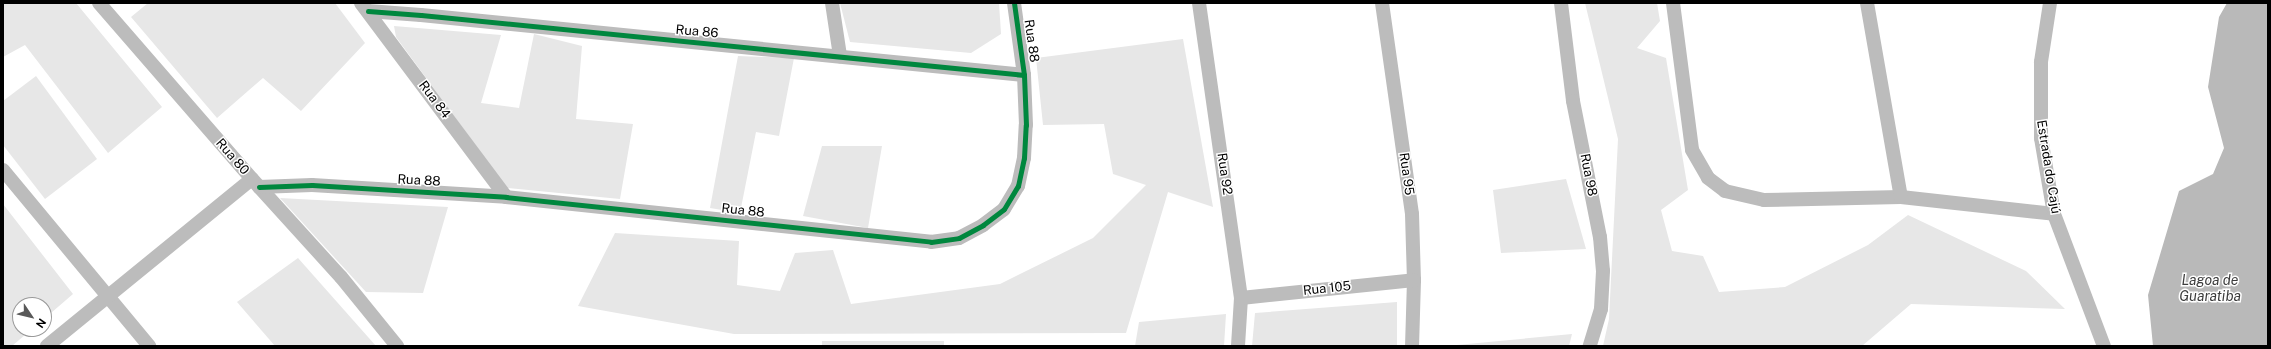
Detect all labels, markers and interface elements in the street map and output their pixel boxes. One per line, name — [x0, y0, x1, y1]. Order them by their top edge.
street label: Rua 88 — [1020, 18, 1042, 64]
street label: Rua 86 — [675, 22, 719, 42]
street label: Rua 84 — [415, 78, 453, 122]
street label: Estrada do Cajú — [2033, 119, 2063, 215]
street label: Rua 80 — [212, 136, 252, 178]
street label: Rua 92 — [1213, 152, 1235, 196]
street label: Rua 95 — [1395, 152, 1417, 196]
street label: Rua 98 — [1576, 152, 1600, 198]
street label: Rua 88 — [397, 172, 441, 190]
street label: Rua 88 — [721, 201, 765, 221]
water label: Lagoa de Guaratiba — [2179, 272, 2241, 304]
street label: Rua 105 — [1302, 279, 1352, 299]
north arrow — [12, 297, 52, 337]
text: N — [34, 316, 48, 330]

